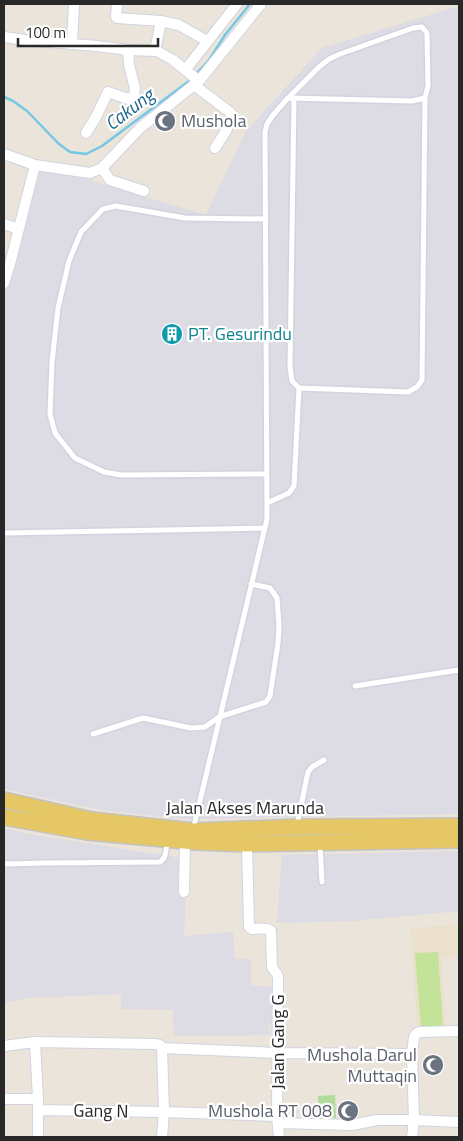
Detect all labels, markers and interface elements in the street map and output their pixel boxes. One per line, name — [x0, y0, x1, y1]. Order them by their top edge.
scale bar — [18, 15, 158, 47]
text: 100 m — [25, 21, 66, 44]
water label: Cakung — [98, 79, 161, 137]
place label: Mushola — [181, 107, 246, 134]
mosque icon: Mushola — [153, 109, 177, 133]
place label: PT. Gesurindu — [188, 320, 292, 347]
building icon: PT. Gesurindu — [160, 322, 184, 346]
street label: Jalan Akses Marunda — [166, 794, 324, 821]
street label: Jalan Gang G — [264, 994, 291, 1090]
place label: Mushola Darul Muttaqin — [307, 1041, 417, 1089]
mosque icon: Mushola Darul Muttaqin — [421, 1053, 445, 1077]
street label: Gang N — [73, 1097, 129, 1124]
place label: Mushola RT 008 — [208, 1097, 332, 1124]
mosque icon: Mushola RT 008 — [336, 1099, 360, 1123]

